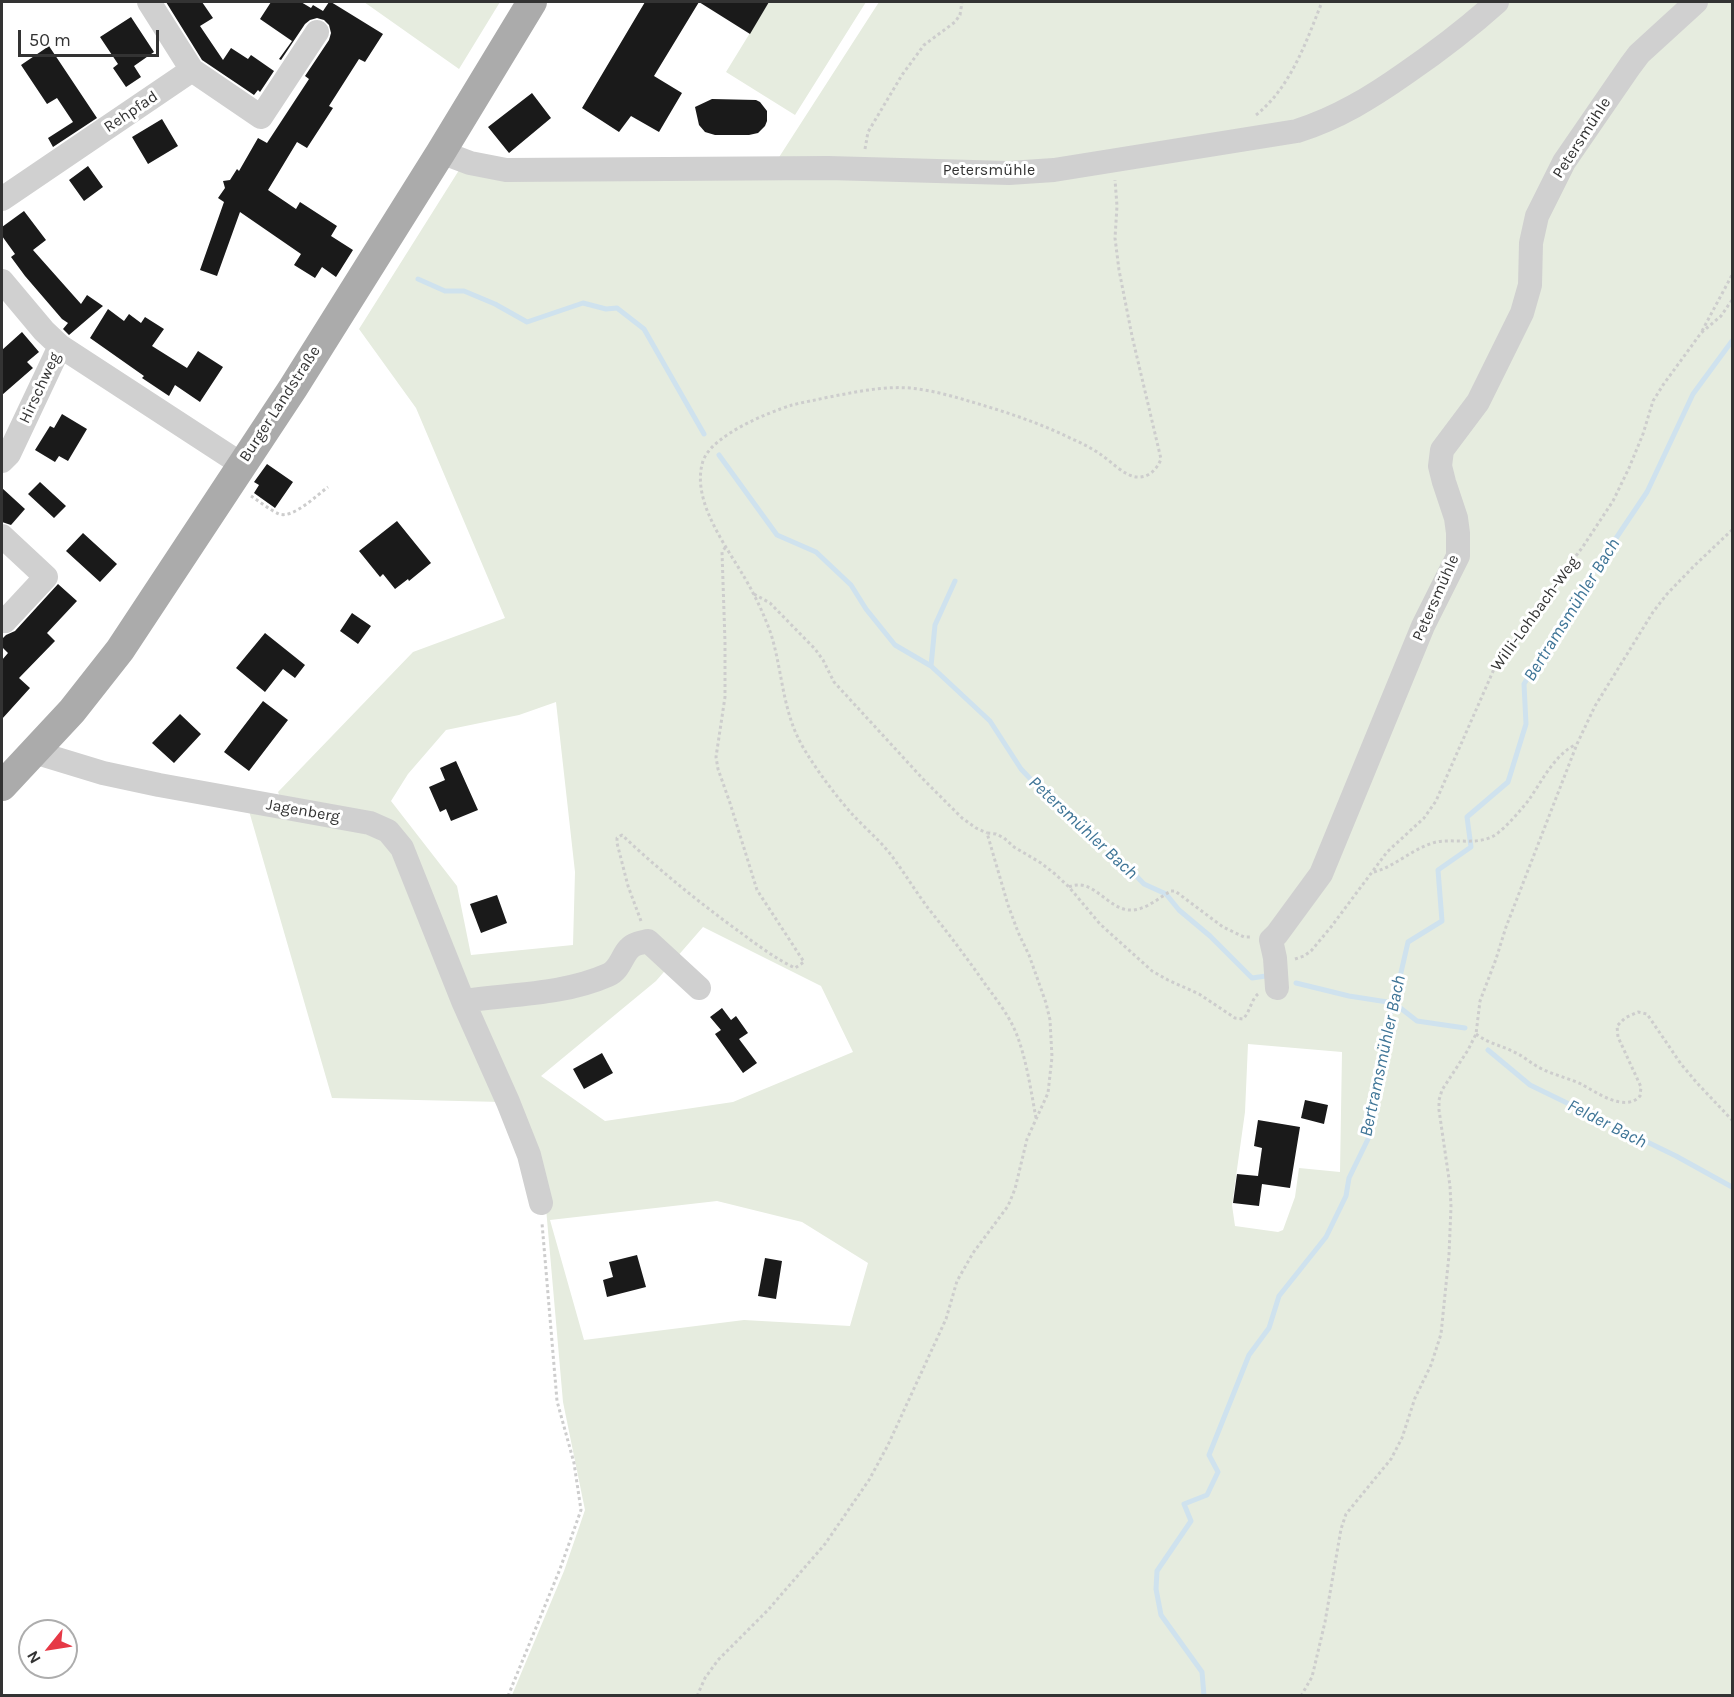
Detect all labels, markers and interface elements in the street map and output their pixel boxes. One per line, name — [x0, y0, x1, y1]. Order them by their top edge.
scale bar — [21, 18, 162, 56]
text: 50 m — [29, 29, 71, 51]
street label: Rehpfad — [100, 87, 162, 137]
street label: Petersmühle — [1549, 94, 1615, 182]
street label: Petersmühle — [943, 160, 1035, 180]
street label: Burger Landstraße — [235, 342, 325, 466]
street label: Hirschweg — [15, 349, 65, 427]
water label: Bertramsmühler Bach — [1519, 535, 1625, 685]
street label: Petersmühle — [1408, 552, 1464, 644]
street label: Willi-Lohbach-Weg — [1487, 553, 1583, 675]
water label: Petersmühler Bach — [1024, 772, 1142, 884]
street label: Jagenberg — [265, 795, 341, 827]
water label: Bertramsmühler Bach — [1355, 973, 1411, 1139]
water label: Felder Bach — [1564, 1095, 1650, 1153]
north arrow — [18, 1619, 78, 1679]
text: N — [23, 1648, 45, 1667]

